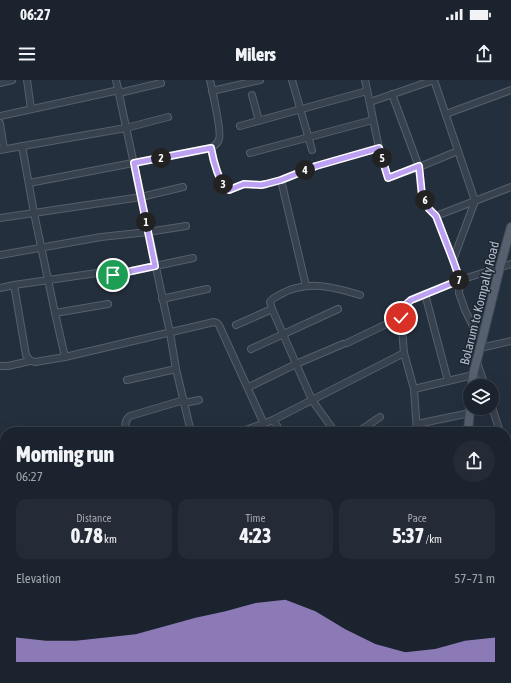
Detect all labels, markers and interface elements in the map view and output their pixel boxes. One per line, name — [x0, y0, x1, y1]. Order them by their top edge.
text: 06:27 — [20, 6, 51, 23]
icon: menu — [16, 43, 38, 65]
icon: share — [473, 43, 495, 65]
text: Milers — [235, 44, 276, 65]
pin: 2 — [151, 148, 171, 168]
pin: 5 — [372, 148, 392, 168]
text: 2 — [158, 152, 164, 164]
text: 5 — [379, 152, 385, 164]
pin: 4 — [295, 160, 315, 180]
text: 4 — [302, 164, 308, 176]
pin: 3 — [213, 174, 233, 194]
text: 3 — [220, 178, 226, 190]
pin: 6 — [415, 190, 435, 210]
text: 6 — [422, 194, 428, 206]
pin: 1 — [136, 212, 156, 232]
text: 1 — [143, 216, 149, 228]
street label: Bolarum to Kompally Road — [457, 240, 502, 367]
pin — [96, 258, 130, 292]
icon: arrive — [102, 264, 124, 286]
pin: 7 — [449, 270, 469, 290]
text: 7 — [456, 274, 462, 286]
pin — [384, 301, 418, 335]
icon: check — [390, 307, 412, 329]
map controls — [463, 379, 499, 415]
button: layers — [463, 379, 499, 415]
button: share — [453, 440, 495, 482]
text: Morning run — [16, 441, 114, 467]
text: 06:27 — [16, 469, 43, 484]
text: Distance — [76, 512, 111, 524]
text: Time — [245, 512, 266, 524]
text: Pace — [407, 512, 427, 524]
text: 0.78 — [71, 524, 103, 547]
text: 4:23 — [240, 524, 271, 547]
text: 5:37 — [392, 524, 424, 547]
text: km — [103, 533, 117, 545]
text: /km — [424, 533, 442, 545]
text: Elevation — [16, 571, 61, 586]
text: 57–71 m — [454, 571, 495, 586]

